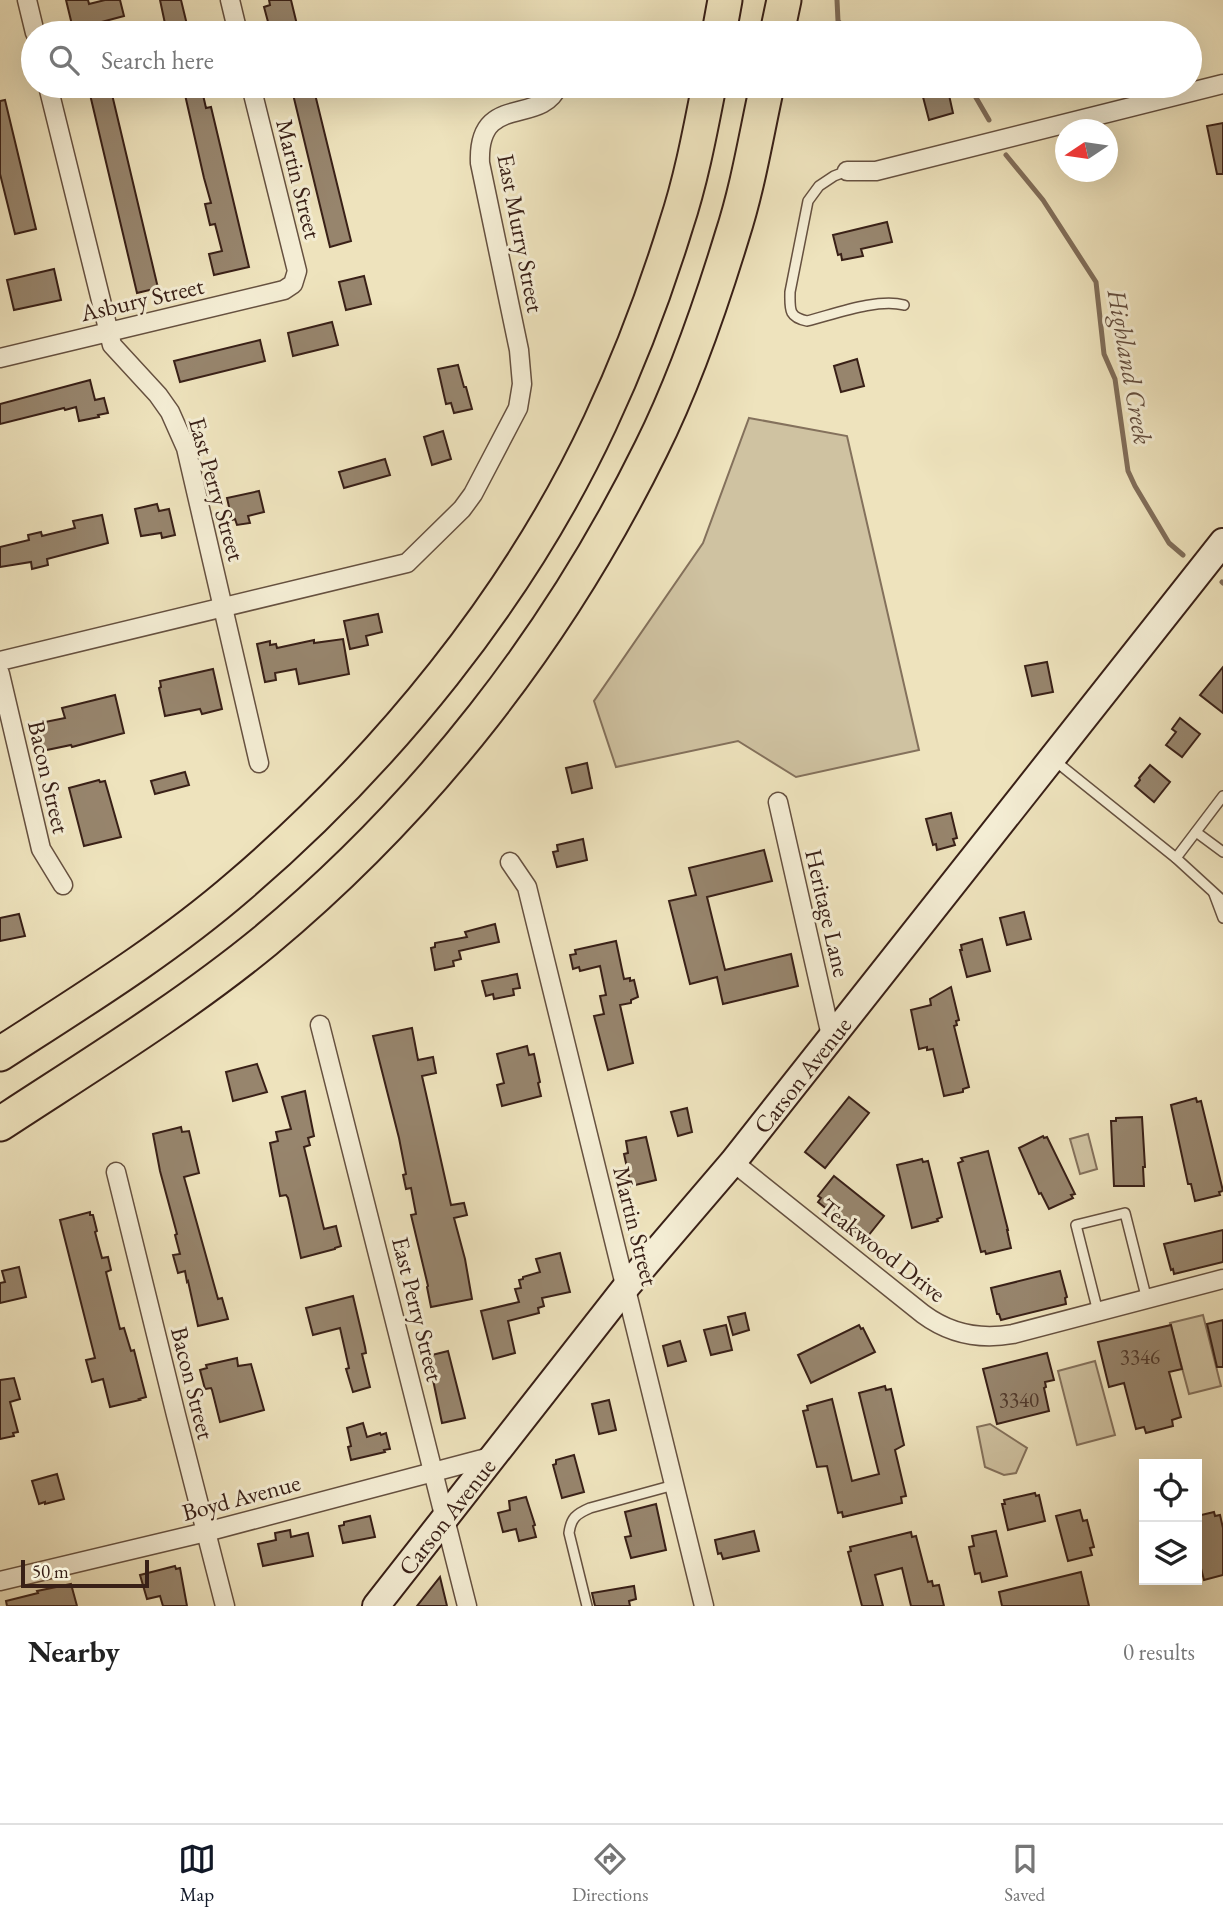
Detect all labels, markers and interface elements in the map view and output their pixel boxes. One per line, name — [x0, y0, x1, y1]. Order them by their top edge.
search box — [21, 21, 1202, 98]
icon: search — [45, 41, 83, 79]
text: Search here — [101, 43, 214, 77]
street label: Martin Street — [269, 116, 329, 243]
north arrow — [1055, 119, 1118, 182]
street label: East Murry Street — [490, 151, 552, 315]
street label: Asbury Street — [76, 270, 207, 328]
water label: Highland Creek — [1099, 286, 1160, 447]
street label: East Perry Street — [182, 414, 252, 565]
street label: Bacon Street — [21, 717, 77, 837]
street label: Heritage Lane — [798, 846, 858, 980]
street label: Carson Avenue — [746, 1010, 858, 1140]
street label: Martin Street — [606, 1163, 666, 1290]
street label: Teakwood Drive — [814, 1191, 952, 1309]
street label: East Perry Street — [385, 1233, 451, 1385]
street label: Bacon Street — [164, 1323, 222, 1443]
house number: 3346 — [1120, 1343, 1160, 1370]
house number: 3340 — [999, 1386, 1039, 1413]
street label: Carson Avenue — [391, 1451, 502, 1581]
map controls — [1139, 1459, 1202, 1585]
button: locate — [1139, 1459, 1202, 1522]
street label: Boyd Avenue — [178, 1466, 304, 1528]
button: layers — [1139, 1522, 1202, 1585]
scale bar — [21, 1557, 149, 1589]
text: 50 m — [32, 1559, 69, 1584]
text: Nearby — [28, 1632, 120, 1671]
text: 0 results — [1123, 1637, 1195, 1667]
tab: Map — [178, 1840, 216, 1907]
tab: Directions — [572, 1840, 648, 1907]
tab: Saved — [1004, 1840, 1045, 1907]

